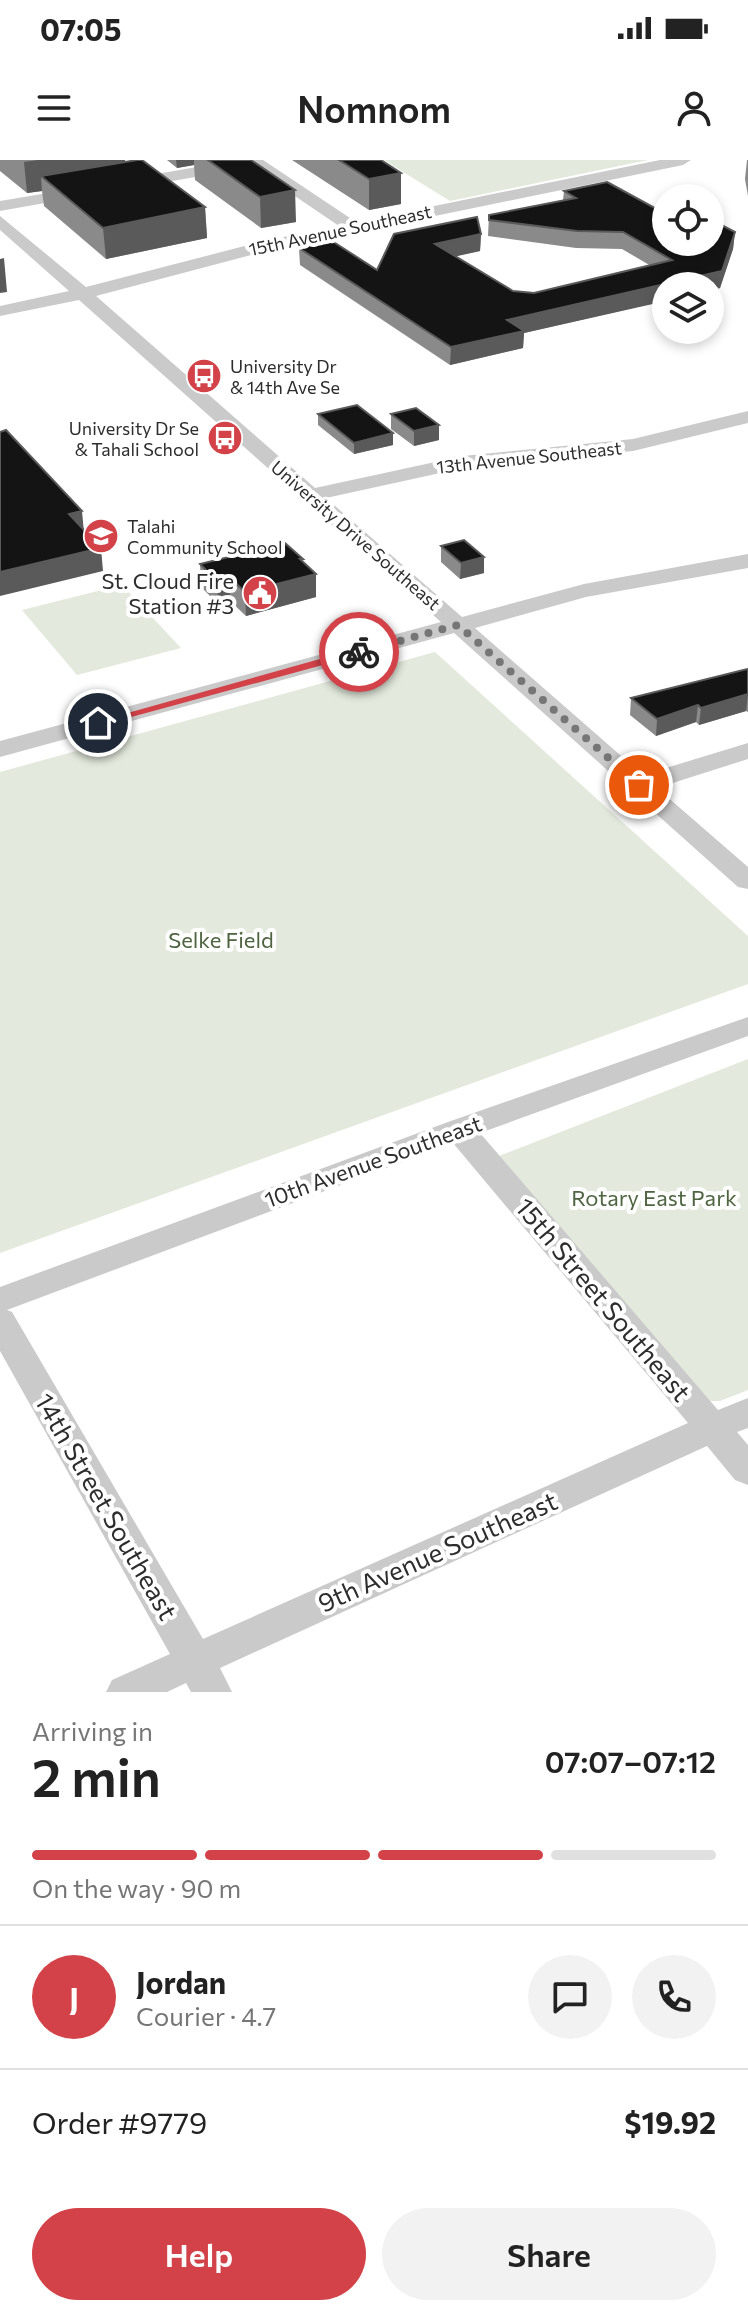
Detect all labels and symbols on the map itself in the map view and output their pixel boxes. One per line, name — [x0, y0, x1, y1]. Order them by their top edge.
street label: 15th Avenue Southeast — [247, 200, 433, 260]
place label: University Dr & 14th Ave Se — [230, 355, 340, 398]
bus stop icon: University Dr & 14th Ave Se — [185, 357, 223, 395]
place label: University Dr Se & Tahali School — [69, 417, 199, 460]
bus stop icon: University Dr Se & Tahali School — [206, 419, 244, 457]
street label: 13th Avenue Southeast — [435, 436, 623, 478]
street label: University Drive Southeast — [267, 456, 445, 614]
place label: Talahi Community School — [127, 515, 283, 558]
school or university icon: Talahi Community School — [82, 517, 120, 555]
place label: St. Cloud Fire Station #3 — [102, 567, 234, 619]
public building icon: St. Cloud Fire Station #3 — [241, 574, 279, 612]
courier — [319, 612, 399, 692]
pin — [64, 689, 132, 757]
pin — [605, 751, 673, 819]
park label: Selke Field — [168, 926, 274, 953]
street label: 10th Avenue Southeast — [261, 1109, 485, 1213]
park label: Rotary East Park — [571, 1184, 737, 1211]
street label: 15th Street Southeast — [510, 1191, 698, 1407]
street label: 14th Street Southeast — [29, 1387, 185, 1625]
street label: 9th Avenue Southeast — [313, 1484, 561, 1618]

